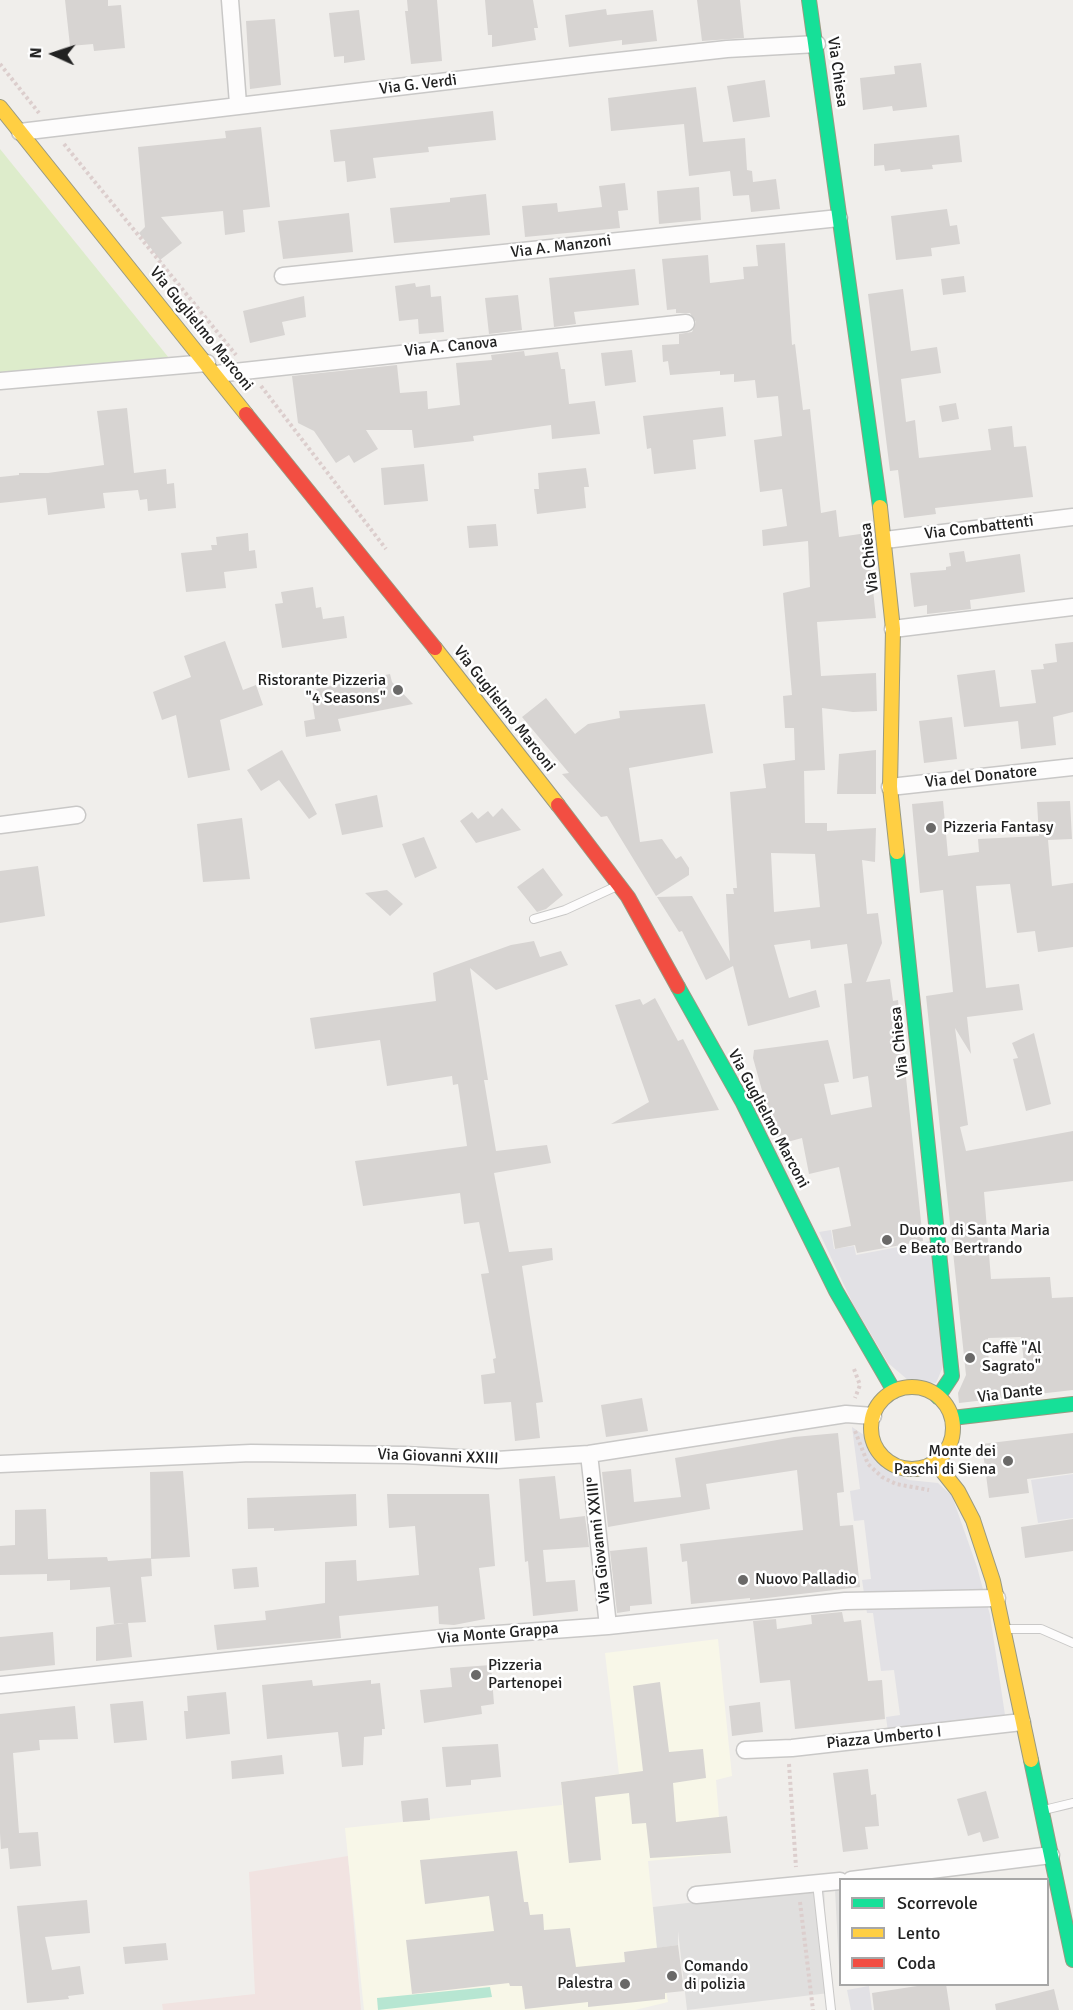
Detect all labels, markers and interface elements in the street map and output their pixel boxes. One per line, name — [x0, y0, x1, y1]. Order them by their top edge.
north arrow — [24, 24, 84, 84]
street label: Via Chiesa — [823, 36, 851, 108]
text: N — [26, 47, 46, 59]
street label: Via G. Verdi — [378, 71, 458, 99]
street label: Via A. Manzoni — [510, 231, 612, 263]
street label: Via Guglielmo Marconi — [145, 263, 257, 395]
street label: Via A. Canova — [404, 333, 498, 361]
street label: Via Combattenti — [923, 512, 1035, 544]
street label: Via Chiesa — [857, 522, 883, 594]
street label: Via Guglielmo Marconi — [449, 642, 559, 776]
place label: Ristorante Pizzeria "4 Seasons" — [258, 671, 386, 709]
marker: Ristorante Pizzeria "4 Seasons" — [391, 683, 405, 697]
street label: Via del Donatore — [924, 762, 1038, 792]
place label: Pizzeria Fantasy — [943, 818, 1053, 838]
marker: Pizzeria Fantasy — [924, 821, 938, 835]
street label: Via Chiesa — [887, 1006, 913, 1078]
street label: Via Guglielmo Marconi — [723, 1046, 813, 1192]
place label: Duomo di Santa Maria e Beato Bertrando — [899, 1221, 1050, 1259]
marker: Duomo di Santa Maria e Beato Bertrando — [880, 1233, 894, 1247]
place label: Caffè "Al Sagrato" — [982, 1339, 1042, 1377]
marker: Caffè "Al Sagrato" — [963, 1351, 977, 1365]
street label: Via Dante — [976, 1380, 1044, 1408]
place label: Monte dei Paschi di Siena — [894, 1442, 996, 1480]
street label: Via Giovanni XXIII — [377, 1445, 499, 1469]
marker: Monte dei Paschi di Siena — [1001, 1454, 1015, 1468]
street label: Via Giovanni XXIII° — [583, 1476, 615, 1604]
place label: Nuovo Palladio — [755, 1570, 857, 1590]
marker: Nuovo Palladio — [736, 1573, 750, 1587]
street label: Via Monte Grappa — [437, 1619, 559, 1649]
place label: Pizzeria Partenopei — [488, 1656, 562, 1694]
marker: Pizzeria Partenopei — [469, 1668, 483, 1682]
street label: Piazza Umberto I — [826, 1722, 942, 1754]
legend — [839, 1878, 1049, 1986]
text: Scorrevole — [897, 1892, 978, 1914]
text: Lento — [897, 1922, 940, 1944]
text: Coda — [897, 1952, 936, 1974]
place label: Comando di polizia — [684, 1957, 748, 1995]
marker: Comando di polizia — [665, 1969, 679, 1983]
place label: Palestra — [557, 1974, 613, 1994]
marker: Palestra — [618, 1977, 632, 1991]

